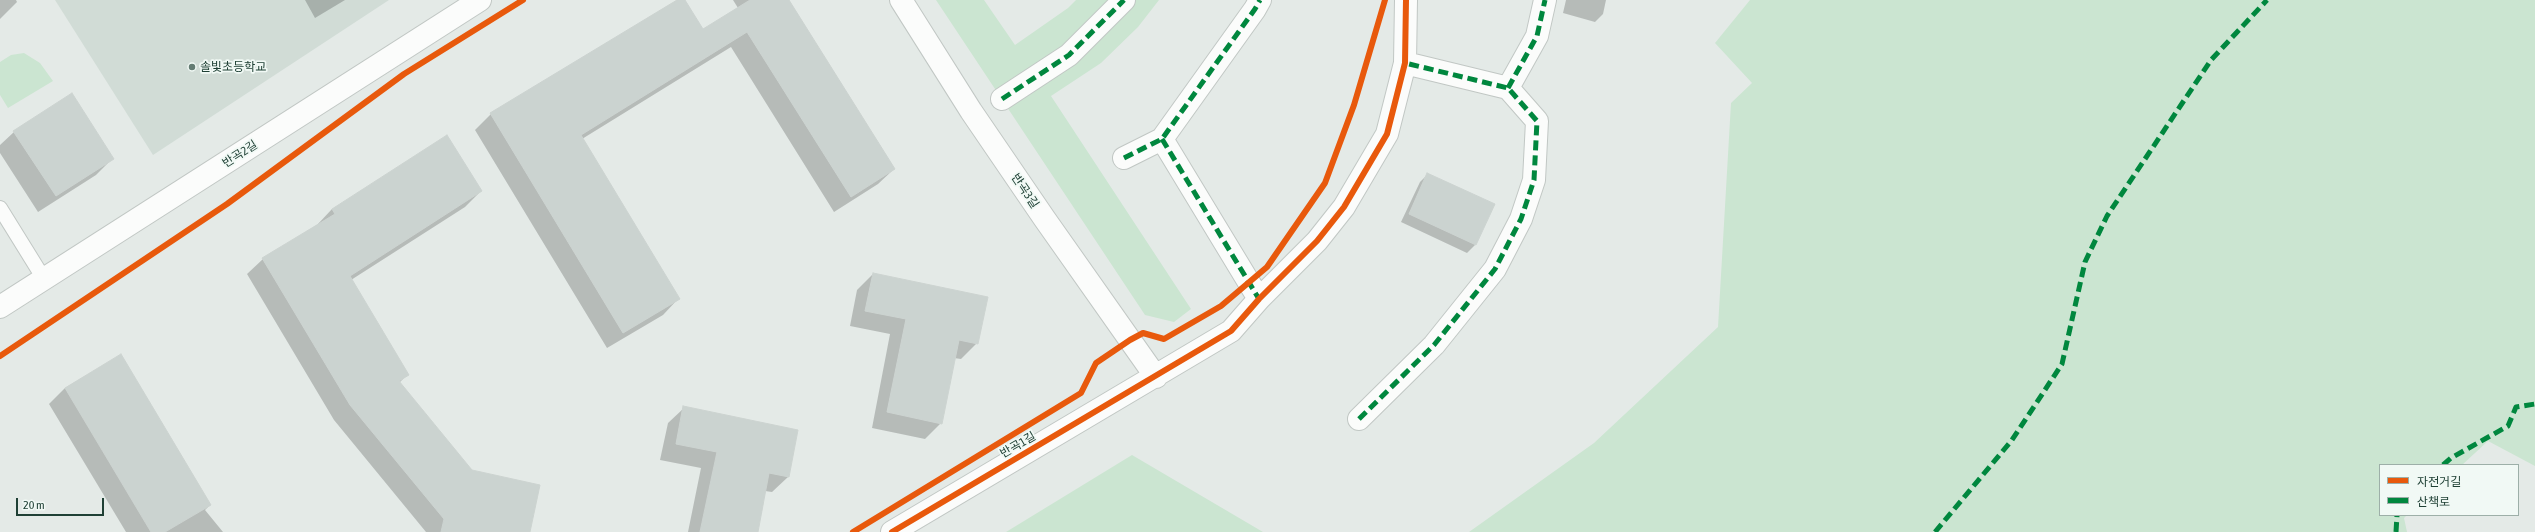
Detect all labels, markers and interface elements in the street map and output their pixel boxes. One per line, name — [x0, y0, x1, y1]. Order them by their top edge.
place label: 솔빛초등학교 — [200, 60, 266, 74]
marker: 솔빛초등학교 — [187, 62, 197, 72]
street label: 반곡2길 — [220, 137, 260, 171]
street label: 반곡3길 — [1008, 171, 1042, 211]
street label: 반곡1길 — [998, 429, 1038, 461]
legend — [2379, 464, 2519, 516]
text: 자전거길 — [2417, 475, 2461, 489]
scale bar — [18, 490, 106, 516]
text: 산책로 — [2417, 495, 2450, 509]
text: 20 m — [23, 498, 45, 512]

